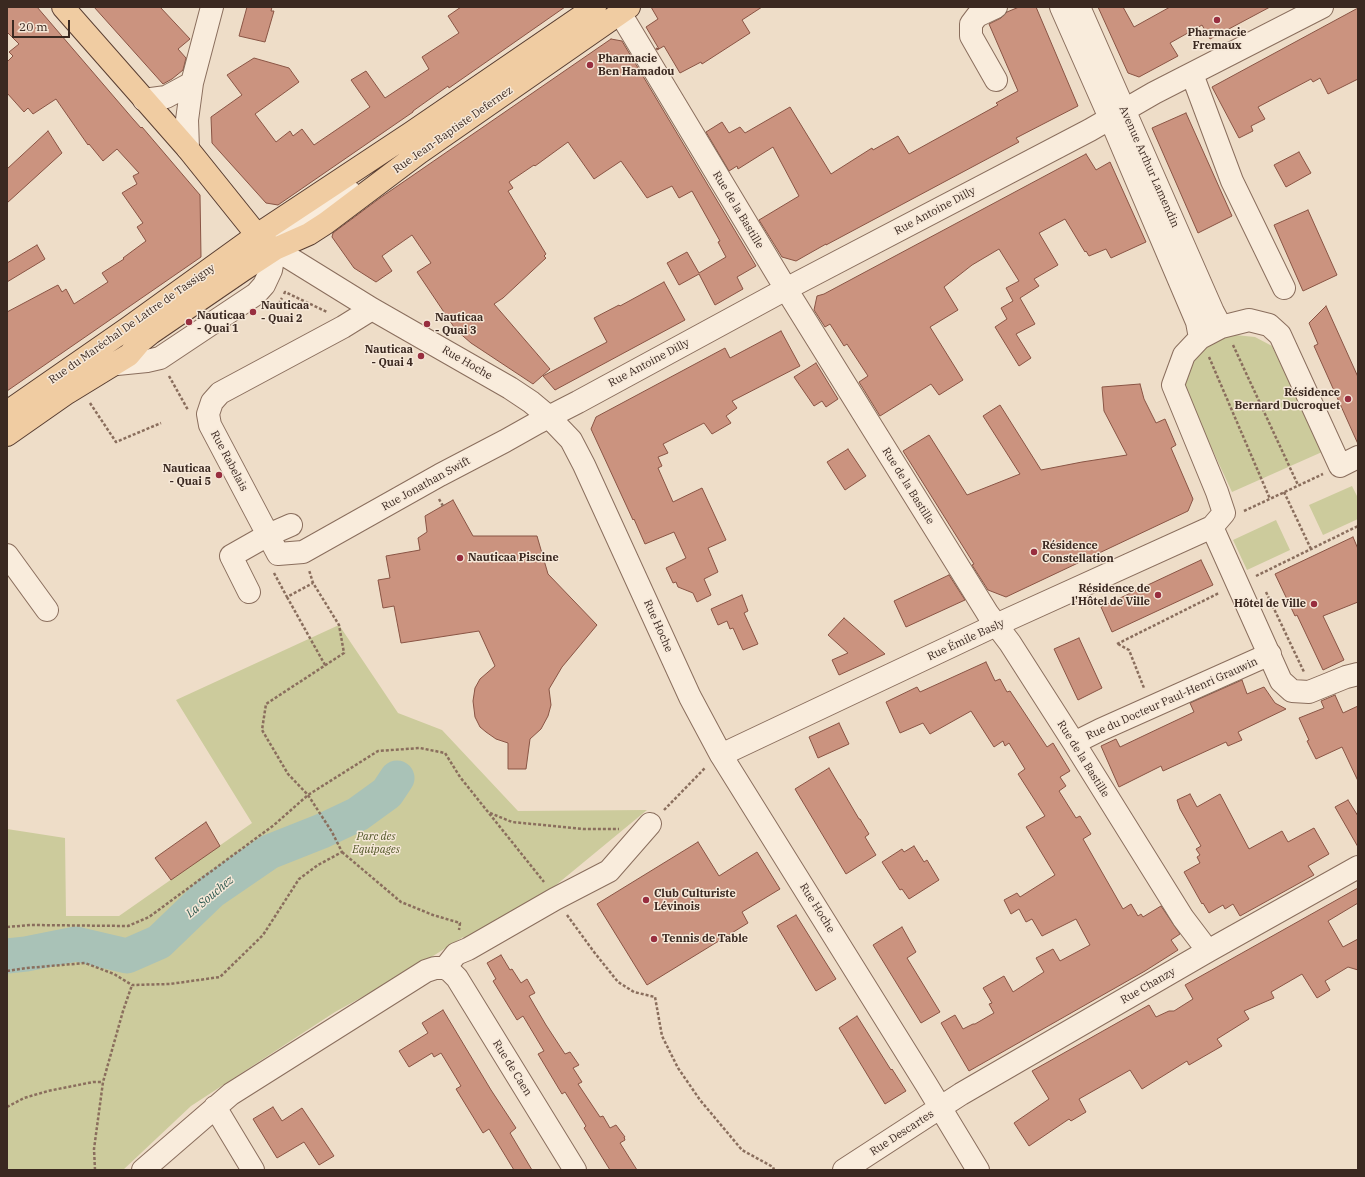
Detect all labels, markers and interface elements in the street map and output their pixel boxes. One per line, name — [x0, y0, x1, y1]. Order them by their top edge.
scale bar — [14, 12, 72, 38]
marker: Pharmacie Fremaux — [1212, 15, 1222, 25]
text: 20 m — [19, 19, 48, 34]
place label: Pharmacie Fremaux — [1187, 26, 1247, 52]
place label: Pharmacie Ben Hamadou — [598, 52, 674, 78]
marker: Pharmacie Ben Hamadou — [585, 60, 595, 70]
street label: Rue Jean-Baptiste Defernez — [391, 84, 515, 176]
street label: Avenue Arthur Lamendin — [1116, 104, 1182, 230]
street label: Rue de la Bastille — [710, 169, 766, 251]
street label: Rue Antoine Dilly — [892, 184, 978, 238]
street label: Rue du Maréchal De Lattre de Tassigny — [46, 261, 218, 387]
place label: Nauticaa - Quai 2 — [261, 299, 309, 325]
marker: Nauticaa - Quai 2 — [248, 307, 258, 317]
place label: Nauticaa - Quai 1 — [197, 309, 245, 335]
place label: Nauticaa - Quai 3 — [435, 311, 483, 337]
marker: Nauticaa - Quai 1 — [184, 317, 194, 327]
marker: Nauticaa - Quai 3 — [422, 319, 432, 329]
street label: Rue Antoine Dilly — [606, 336, 692, 390]
place label: Nauticaa - Quai 4 — [365, 343, 413, 369]
street label: Rue Hoche — [439, 343, 495, 383]
marker: Nauticaa - Quai 4 — [416, 351, 426, 361]
place label: Résidence Bernard Ducroquet — [1235, 386, 1340, 412]
marker: Résidence Bernard Ducroquet — [1343, 394, 1353, 404]
street label: Rue Rabelais — [208, 428, 250, 494]
street label: Rue de la Bastille — [879, 445, 937, 527]
street label: Rue Jonathan Swift — [379, 454, 473, 514]
place label: Nauticaa - Quai 5 — [163, 462, 211, 488]
marker: Nauticaa - Quai 5 — [214, 470, 224, 480]
place label: Résidence Constellation — [1042, 539, 1114, 565]
marker: Résidence Constellation — [1029, 547, 1039, 557]
place label: Nauticaa Piscine — [468, 551, 559, 565]
marker: Nauticaa Piscine — [455, 553, 465, 563]
place label: Résidence de l'Hôtel de Ville — [1071, 582, 1150, 608]
marker: Résidence de l'Hôtel de Ville — [1153, 590, 1163, 600]
place label: Hôtel de Ville — [1234, 597, 1306, 611]
street label: Rue Hoche — [641, 598, 675, 654]
marker: Hôtel de Ville — [1309, 599, 1319, 609]
street label: Rue Émile Basly — [925, 616, 1007, 664]
street label: Rue du Docteur Paul-Henri Grauwin — [1084, 655, 1260, 743]
street label: Rue de la Bastille — [1054, 718, 1112, 800]
park label: Parc des Equipages — [352, 830, 400, 856]
water label: La Souchez — [183, 873, 237, 921]
street label: Rue Hoche — [797, 881, 837, 935]
place label: Club Culturiste Lévinois — [654, 887, 736, 913]
marker: Club Culturiste Lévinois — [641, 895, 651, 905]
place label: Tennis de Table — [662, 932, 748, 946]
marker: Tennis de Table — [649, 934, 659, 944]
street label: Rue Chanzy — [1118, 965, 1178, 1007]
street label: Rue de Caen — [490, 1037, 534, 1099]
street label: Rue Descartes — [868, 1107, 936, 1159]

